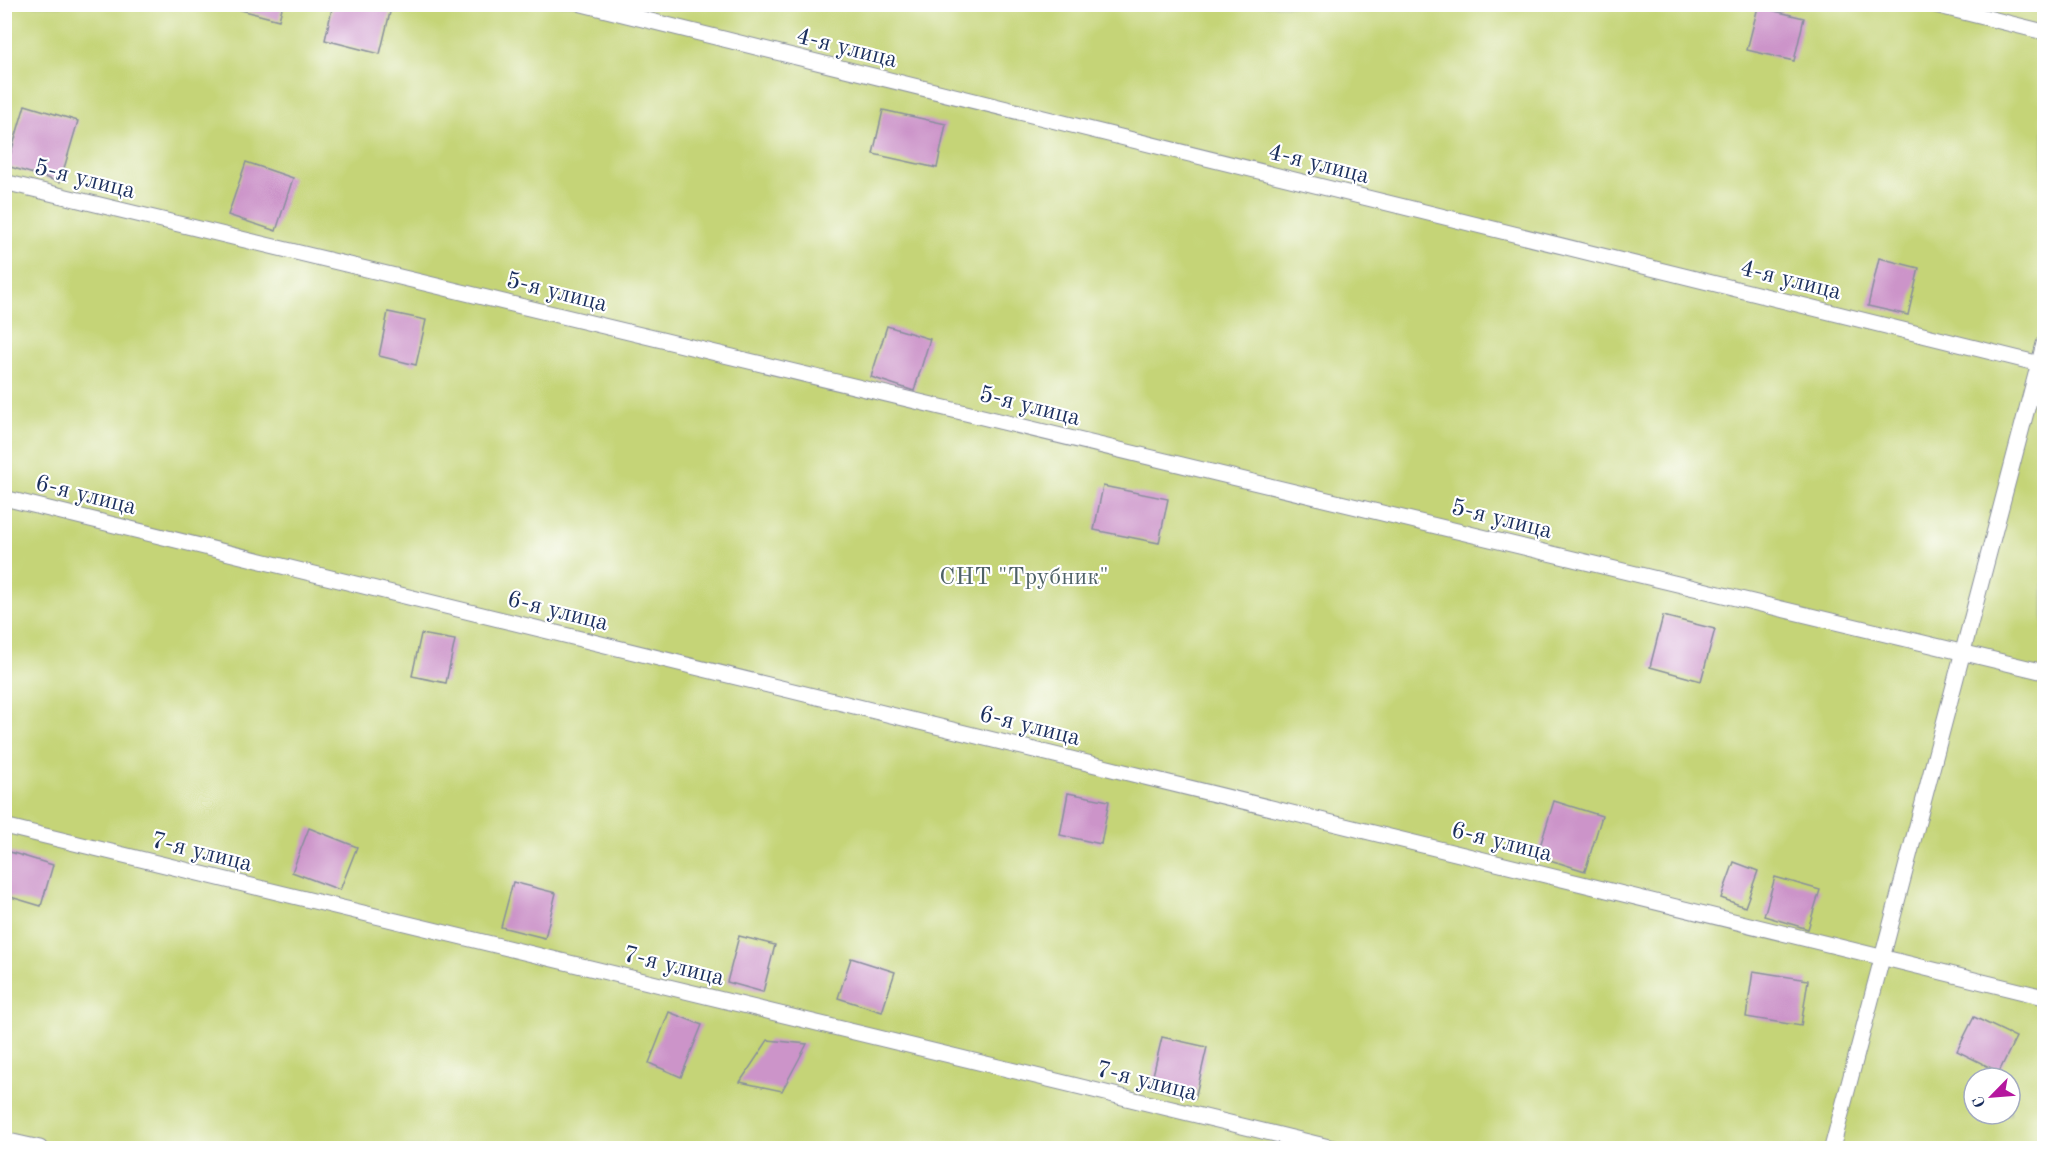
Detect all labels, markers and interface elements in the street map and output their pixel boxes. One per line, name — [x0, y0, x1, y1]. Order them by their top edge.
street label: 4-я улица — [793, 25, 900, 73]
street label: 4-я улица — [1265, 141, 1372, 189]
street label: 5-я улица — [31, 156, 138, 204]
street label: 4-я улица — [1737, 257, 1844, 305]
street label: 5-я улица — [503, 269, 610, 317]
street label: 5-я улица — [976, 383, 1083, 431]
street label: 6-я улица — [32, 472, 139, 520]
street label: 5-я улица — [1448, 496, 1555, 544]
park label: СНТ "Трубник" — [939, 566, 1109, 590]
street label: 6-я улица — [504, 588, 611, 636]
street label: 6-я улица — [976, 703, 1083, 751]
street label: 6-я улица — [1448, 819, 1555, 867]
street label: 7-я улица — [148, 829, 255, 877]
street label: 7-я улица — [620, 943, 727, 991]
street label: 7-я улица — [1093, 1058, 1200, 1106]
north arrow — [1962, 1066, 2022, 1126]
text: С — [1971, 1093, 1990, 1110]

